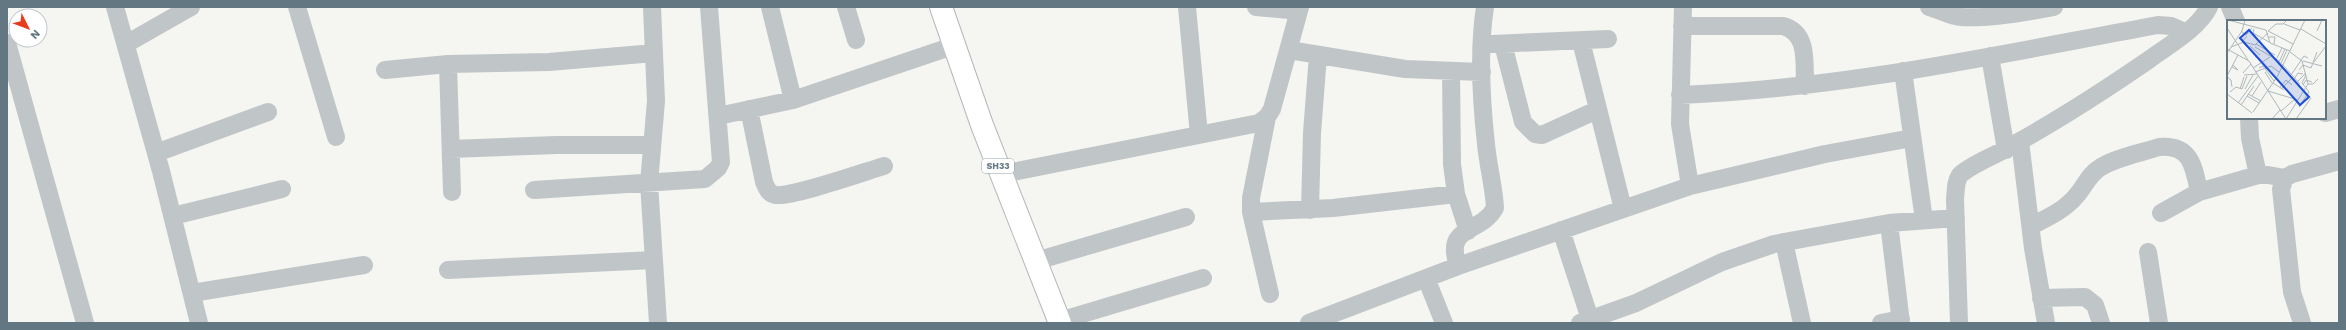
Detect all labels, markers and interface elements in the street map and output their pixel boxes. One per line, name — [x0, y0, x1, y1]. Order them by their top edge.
north arrow — [8, 8, 48, 48]
inset map — [2227, 20, 2326, 119]
text: N — [28, 27, 43, 42]
road number: SH33 — [982, 159, 1014, 173]

